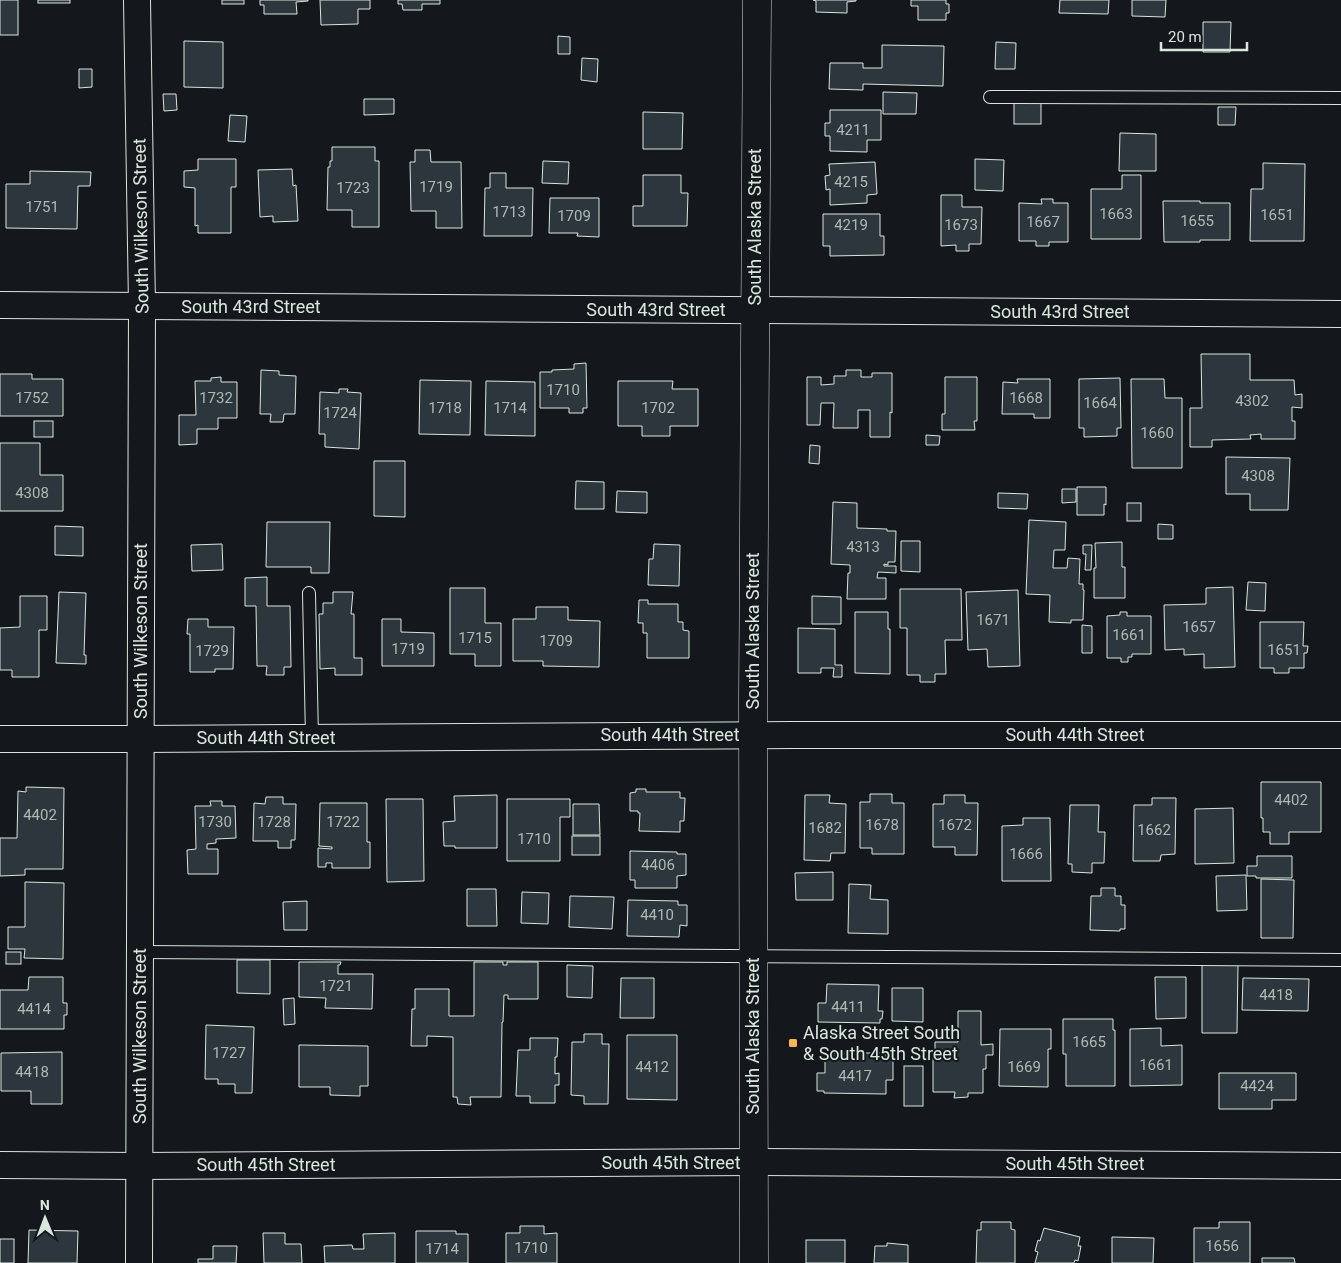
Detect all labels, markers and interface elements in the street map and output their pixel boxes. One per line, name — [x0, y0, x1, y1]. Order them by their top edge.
scale bar — [1161, 20, 1247, 52]
text: 20 m — [1168, 28, 1202, 46]
house number: 4211 — [836, 121, 870, 139]
street label: South Wilkeson Street — [128, 138, 153, 314]
street label: South Alaska Street — [744, 148, 765, 306]
house number: 4215 — [834, 173, 868, 191]
house number: 1719 — [419, 178, 453, 196]
house number: 1723 — [336, 179, 370, 197]
house number: 1751 — [25, 198, 59, 216]
house number: 1713 — [492, 203, 526, 221]
house number: 1663 — [1099, 205, 1133, 223]
house number: 1651 — [1260, 206, 1294, 224]
house number: 1709 — [557, 207, 591, 225]
house number: 1655 — [1180, 212, 1214, 230]
house number: 1667 — [1026, 213, 1060, 231]
house number: 4219 — [834, 216, 868, 234]
house number: 1673 — [944, 216, 978, 234]
street label: South 43rd Street — [181, 296, 321, 317]
street label: South 43rd Street — [586, 299, 726, 320]
street label: South 43rd Street — [990, 301, 1130, 322]
house number: 1710 — [546, 381, 580, 399]
house number: 1752 — [15, 389, 49, 407]
house number: 1732 — [199, 389, 233, 407]
house number: 1668 — [1009, 389, 1043, 407]
house number: 4302 — [1235, 392, 1269, 410]
house number: 1664 — [1083, 394, 1117, 412]
house number: 1718 — [428, 399, 462, 417]
house number: 1714 — [493, 399, 527, 417]
house number: 1702 — [641, 399, 675, 417]
house number: 1724 — [323, 404, 357, 422]
house number: 1660 — [1140, 424, 1174, 442]
house number: 4308 — [1241, 467, 1275, 485]
house number: 4308 — [15, 484, 49, 502]
house number: 4313 — [846, 538, 880, 556]
street label: South Wilkeson Street — [130, 543, 151, 719]
street label: South Alaska Street — [742, 552, 763, 710]
house number: 1671 — [976, 611, 1010, 629]
house number: 1657 — [1182, 618, 1216, 636]
house number: 1661 — [1112, 626, 1146, 644]
house number: 1715 — [458, 629, 492, 647]
house number: 1709 — [539, 632, 573, 650]
house number: 1719 — [391, 640, 425, 658]
house number: 1651 — [1267, 641, 1301, 659]
house number: 1729 — [195, 642, 229, 660]
street label: South 44th Street — [600, 724, 740, 745]
street label: South 44th Street — [1005, 724, 1145, 745]
street label: South 44th Street — [196, 727, 336, 748]
house number: 4402 — [1274, 791, 1308, 809]
house number: 4402 — [23, 806, 57, 824]
house number: 1730 — [198, 813, 232, 831]
house number: 1728 — [257, 813, 291, 831]
house number: 1722 — [326, 813, 360, 831]
house number: 1678 — [865, 816, 899, 834]
house number: 1672 — [938, 816, 972, 834]
house number: 1682 — [808, 819, 842, 837]
house number: 1662 — [1137, 821, 1171, 839]
house number: 1710 — [517, 830, 551, 848]
house number: 1666 — [1009, 845, 1043, 863]
house number: 4406 — [641, 856, 675, 874]
house number: 4410 — [640, 906, 674, 924]
street label: South Wilkeson Street — [129, 948, 150, 1124]
street label: South Alaska Street — [742, 957, 763, 1115]
house number: 1721 — [319, 977, 353, 995]
house number: 4418 — [1259, 986, 1293, 1004]
house number: 4411 — [831, 998, 865, 1016]
house number: 4414 — [17, 1000, 51, 1018]
place label: Alaska Street South & South 45th Street — [803, 1022, 960, 1064]
house number: 1665 — [1072, 1033, 1106, 1051]
marker: Alaska Street South & South 45th Street — [787, 1037, 799, 1049]
house number: 1727 — [212, 1044, 246, 1062]
house number: 1661 — [1139, 1056, 1173, 1074]
house number: 4412 — [635, 1058, 669, 1076]
house number: 1669 — [1007, 1058, 1041, 1076]
house number: 4418 — [15, 1063, 49, 1081]
house number: 4417 — [838, 1067, 872, 1085]
house number: 4424 — [1240, 1077, 1274, 1095]
street label: South 45th Street — [601, 1152, 741, 1173]
street label: South 45th Street — [1005, 1153, 1145, 1174]
street label: South 45th Street — [196, 1154, 336, 1175]
north arrow — [20, 1193, 70, 1243]
text: N — [40, 1197, 50, 1213]
house number: 1656 — [1205, 1237, 1239, 1255]
house number: 1710 — [514, 1239, 548, 1257]
house number: 1714 — [425, 1240, 459, 1258]

